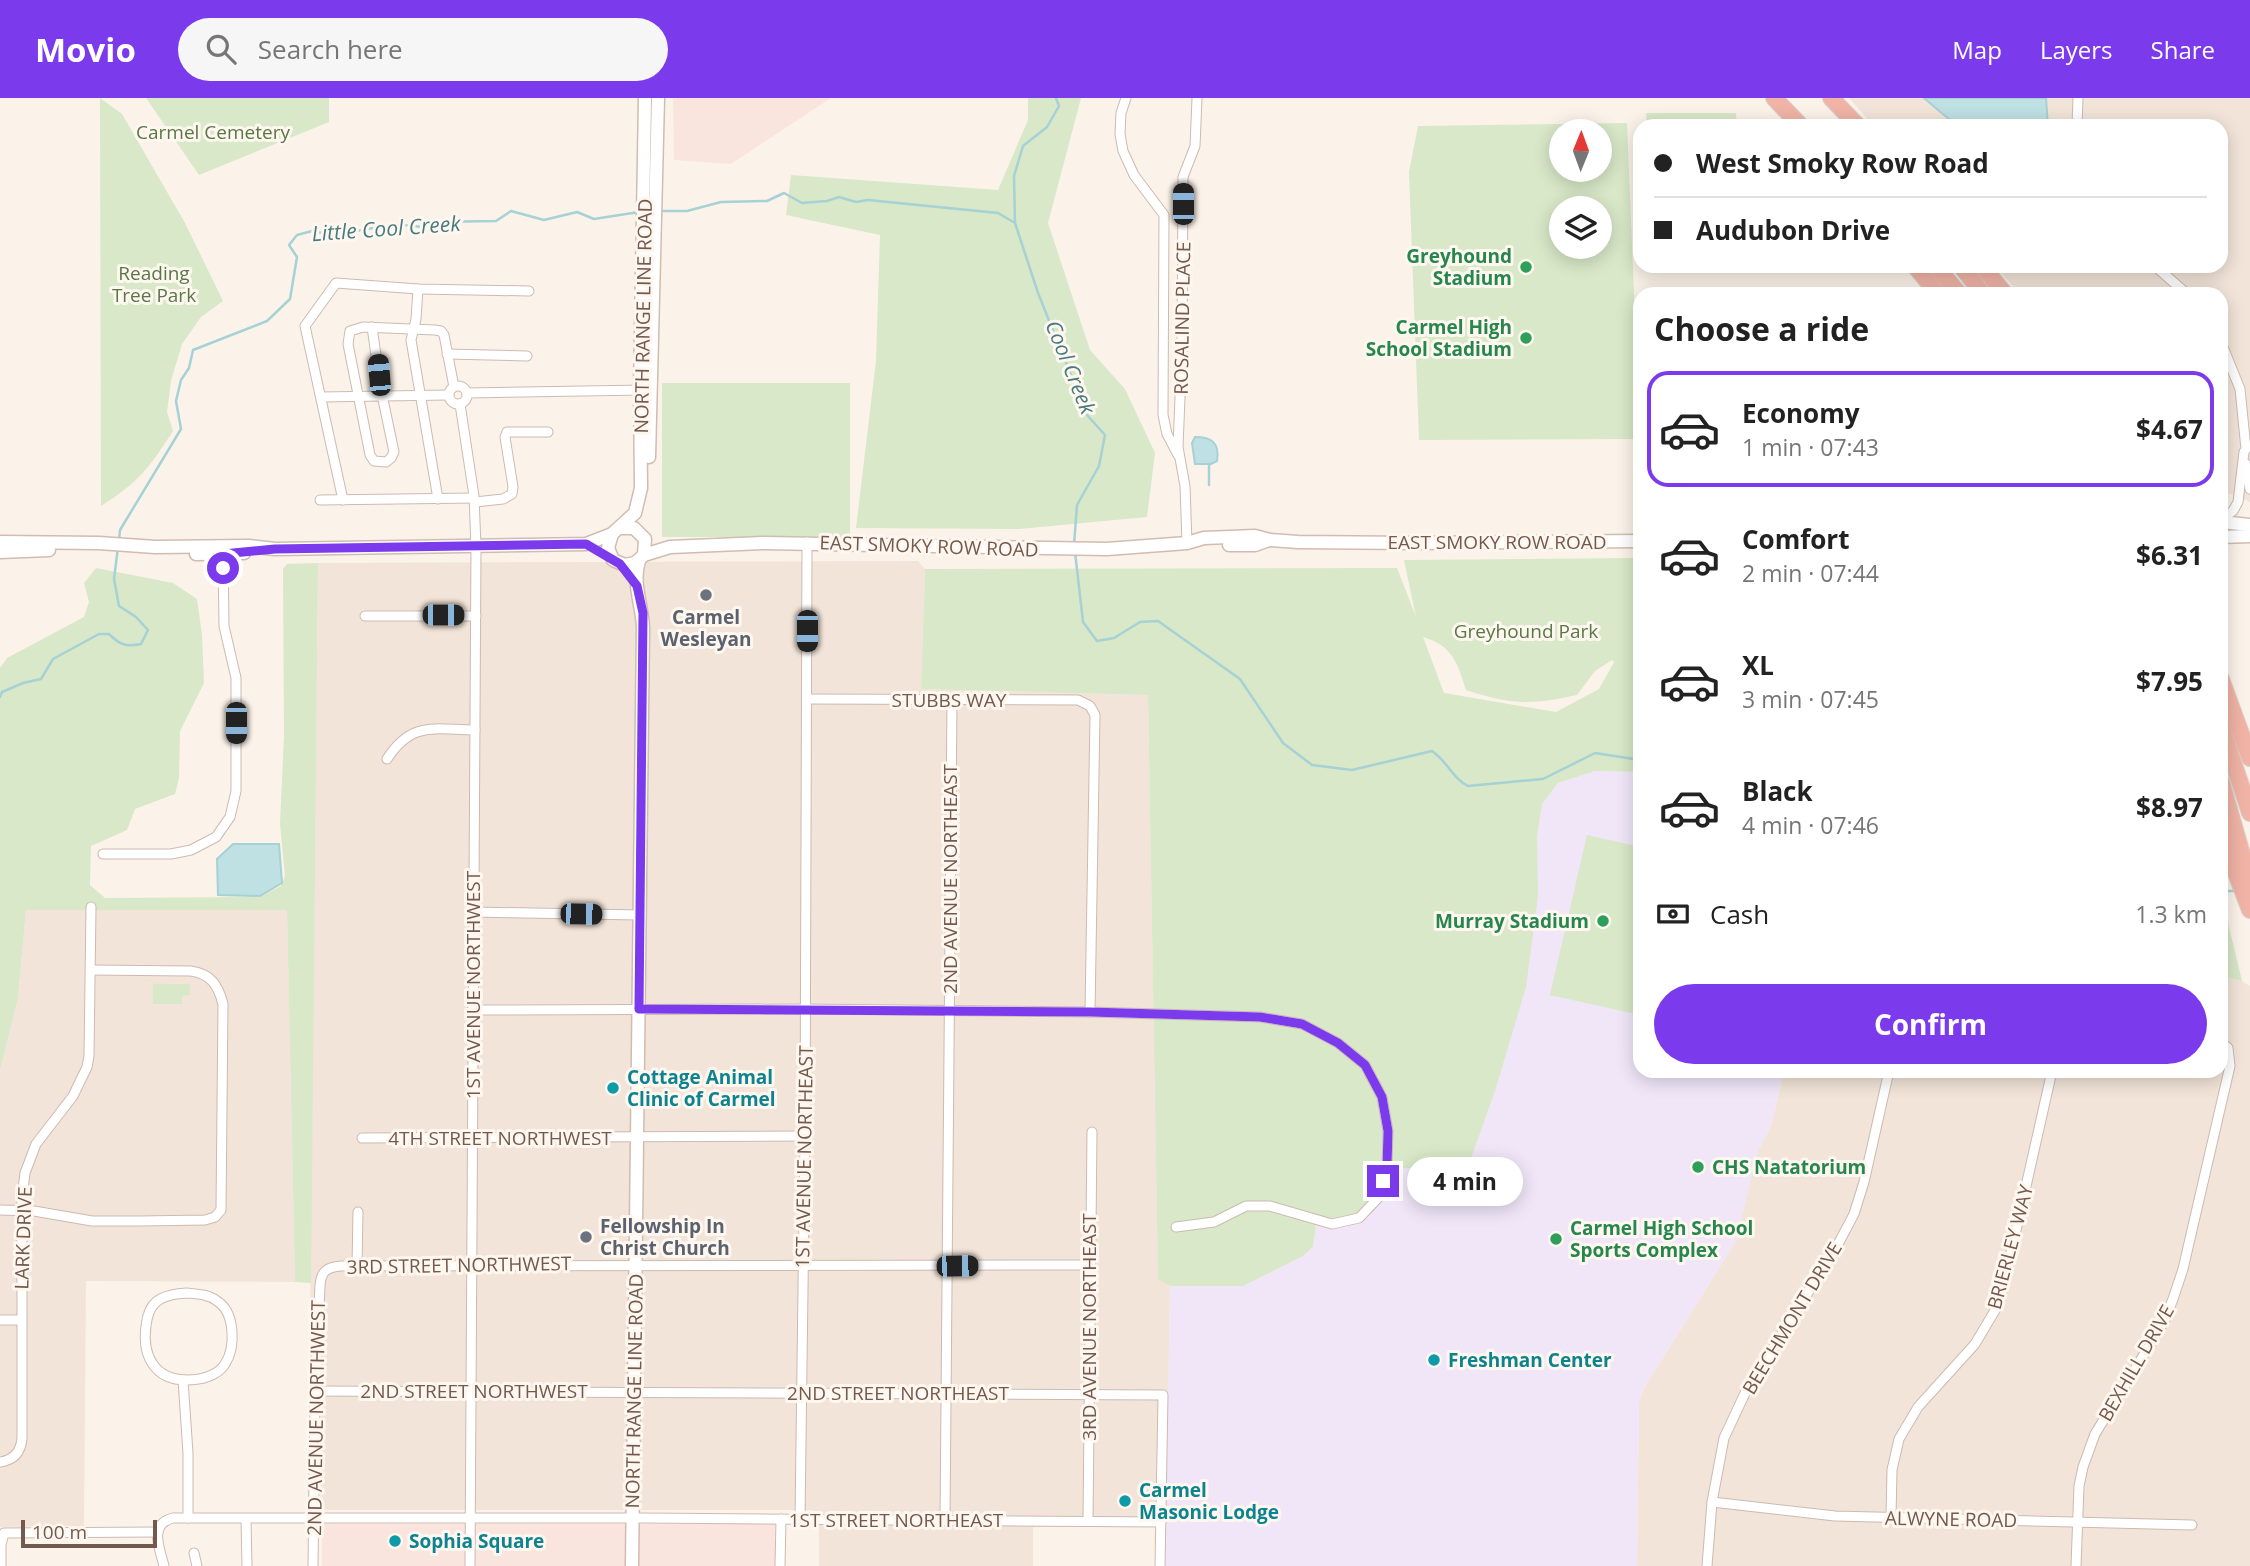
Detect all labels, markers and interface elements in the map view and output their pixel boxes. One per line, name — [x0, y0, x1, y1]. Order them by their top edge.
search box — [178, 18, 668, 81]
text: Movio — [35, 27, 136, 72]
icon: search — [202, 30, 240, 68]
text: Search here — [258, 31, 403, 67]
text: Map — [1952, 33, 2002, 66]
text: Layers — [2040, 33, 2113, 66]
text: Share — [2151, 33, 2215, 66]
park label: Carmel Cemetery — [136, 119, 290, 145]
north arrow — [1549, 119, 1612, 182]
map controls — [1549, 119, 1612, 259]
text: West Smoky Row Road — [1696, 145, 1989, 181]
car — [1173, 183, 1194, 225]
button: layers — [1549, 196, 1612, 259]
street label: NORTH RANGE LINE ROAD — [628, 198, 658, 434]
water label: Little Cool Creek — [311, 209, 462, 247]
text: Audubon Drive — [1696, 212, 1890, 248]
street label: ROSALIND PLACE — [1168, 241, 1196, 395]
place label: Greyhound Stadium — [1406, 243, 1512, 291]
marker: Greyhound Stadium — [1518, 259, 1534, 275]
park label: Reading Tree Park — [112, 260, 196, 308]
text: Choose a ride — [1654, 307, 1869, 350]
place label: Carmel High School Stadium — [1366, 314, 1512, 362]
water label: Cool Creek — [1040, 316, 1103, 419]
marker: Carmel High School Stadium — [1518, 330, 1534, 346]
car — [367, 353, 392, 397]
text: Economy — [1742, 395, 1860, 431]
icon: car — [1658, 398, 1721, 461]
text: $4.67 — [2136, 411, 2203, 447]
text: 1 min · 07:43 — [1742, 431, 1879, 463]
text: Comfort — [1742, 521, 1849, 557]
icon: car — [1658, 524, 1721, 587]
street label: EAST SMOKY ROW ROAD — [819, 529, 1039, 563]
street label: EAST SMOKY ROW ROAD — [1387, 529, 1607, 555]
text: $6.31 — [2136, 537, 2203, 573]
route start — [207, 552, 239, 584]
text: 2 min · 07:44 — [1742, 557, 1879, 589]
marker: Carmel Wesleyan — [698, 587, 714, 603]
place label: Carmel Wesleyan — [661, 604, 751, 652]
car — [423, 605, 465, 626]
car — [797, 610, 818, 652]
park label: Greyhound Park — [1454, 618, 1598, 644]
text: XL — [1742, 647, 1774, 683]
icon: car — [1658, 650, 1721, 713]
text: $7.95 — [2136, 663, 2203, 699]
text: 3 min · 07:45 — [1742, 683, 1879, 715]
street label: STUBBS WAY — [892, 687, 1007, 713]
car — [226, 702, 247, 744]
street label: 2ND AVENUE NORTHEAST — [937, 763, 963, 994]
text: Black — [1742, 773, 1813, 809]
icon: car — [1658, 776, 1721, 839]
text: $8.97 — [2136, 789, 2203, 825]
text: 4 min · 07:46 — [1742, 809, 1879, 841]
street label: 1ST AVENUE NORTHWEST — [460, 870, 486, 1099]
icon: cash — [1654, 895, 1692, 933]
text: Cash — [1710, 896, 1769, 932]
text: 1.3 km — [2135, 898, 2207, 930]
car — [560, 903, 603, 925]
place label: Murray Stadium — [1435, 908, 1589, 934]
marker: Murray Stadium — [1595, 913, 1611, 929]
button: Confirm — [1654, 984, 2207, 1064]
street label: 1ST AVENUE NORTHEAST — [789, 1045, 819, 1269]
place label: Cottage Animal Clinic of Carmel — [627, 1064, 776, 1112]
marker: Cottage Animal Clinic of Carmel — [605, 1080, 621, 1096]
street label: 4TH STREET NORTHWEST — [388, 1125, 612, 1151]
place label: CHS Natatorium — [1712, 1154, 1866, 1180]
callout: 4 min — [1408, 1156, 1523, 1206]
marker: CHS Natatorium — [1690, 1159, 1706, 1175]
route end — [1367, 1165, 1399, 1197]
text: 4 min — [1433, 1165, 1497, 1197]
street label: BRIERLEY WAY — [1981, 1182, 2039, 1312]
street label: LARK DRIVE — [8, 1186, 38, 1290]
place label: Fellowship In Christ Church — [600, 1213, 730, 1261]
street label: 3RD AVENUE NORTHEAST — [1076, 1213, 1102, 1441]
place label: Carmel High School Sports Complex — [1570, 1215, 1753, 1263]
marker: Fellowship In Christ Church — [578, 1229, 594, 1245]
marker: Carmel High School Sports Complex — [1548, 1231, 1564, 1247]
street label: BEECHMONT DRIVE — [1736, 1237, 1848, 1399]
street label: 3RD STREET NORTHWEST — [346, 1250, 572, 1280]
car — [936, 1255, 979, 1277]
street label: NORTH RANGE LINE ROAD — [619, 1273, 649, 1509]
street label: 2ND AVENUE NORTHWEST — [301, 1299, 331, 1536]
street label: BEXHILL DRIVE — [2092, 1300, 2180, 1426]
place label: Freshman Center — [1448, 1347, 1612, 1373]
marker: Freshman Center — [1426, 1352, 1442, 1368]
street label: 2ND STREET NORTHWEST — [360, 1378, 588, 1404]
street label: 2ND STREET NORTHEAST — [787, 1380, 1009, 1406]
place label: Carmel Masonic Lodge — [1139, 1477, 1279, 1525]
marker: Carmel Masonic Lodge — [1117, 1493, 1133, 1509]
street label: ALWYNE ROAD — [1885, 1505, 2017, 1533]
street label: 1ST STREET NORTHEAST — [789, 1507, 1004, 1533]
scale bar — [21, 1517, 158, 1549]
text: 100 m — [32, 1519, 87, 1545]
place label: Sophia Square — [409, 1528, 544, 1554]
marker: Sophia Square — [387, 1533, 403, 1549]

